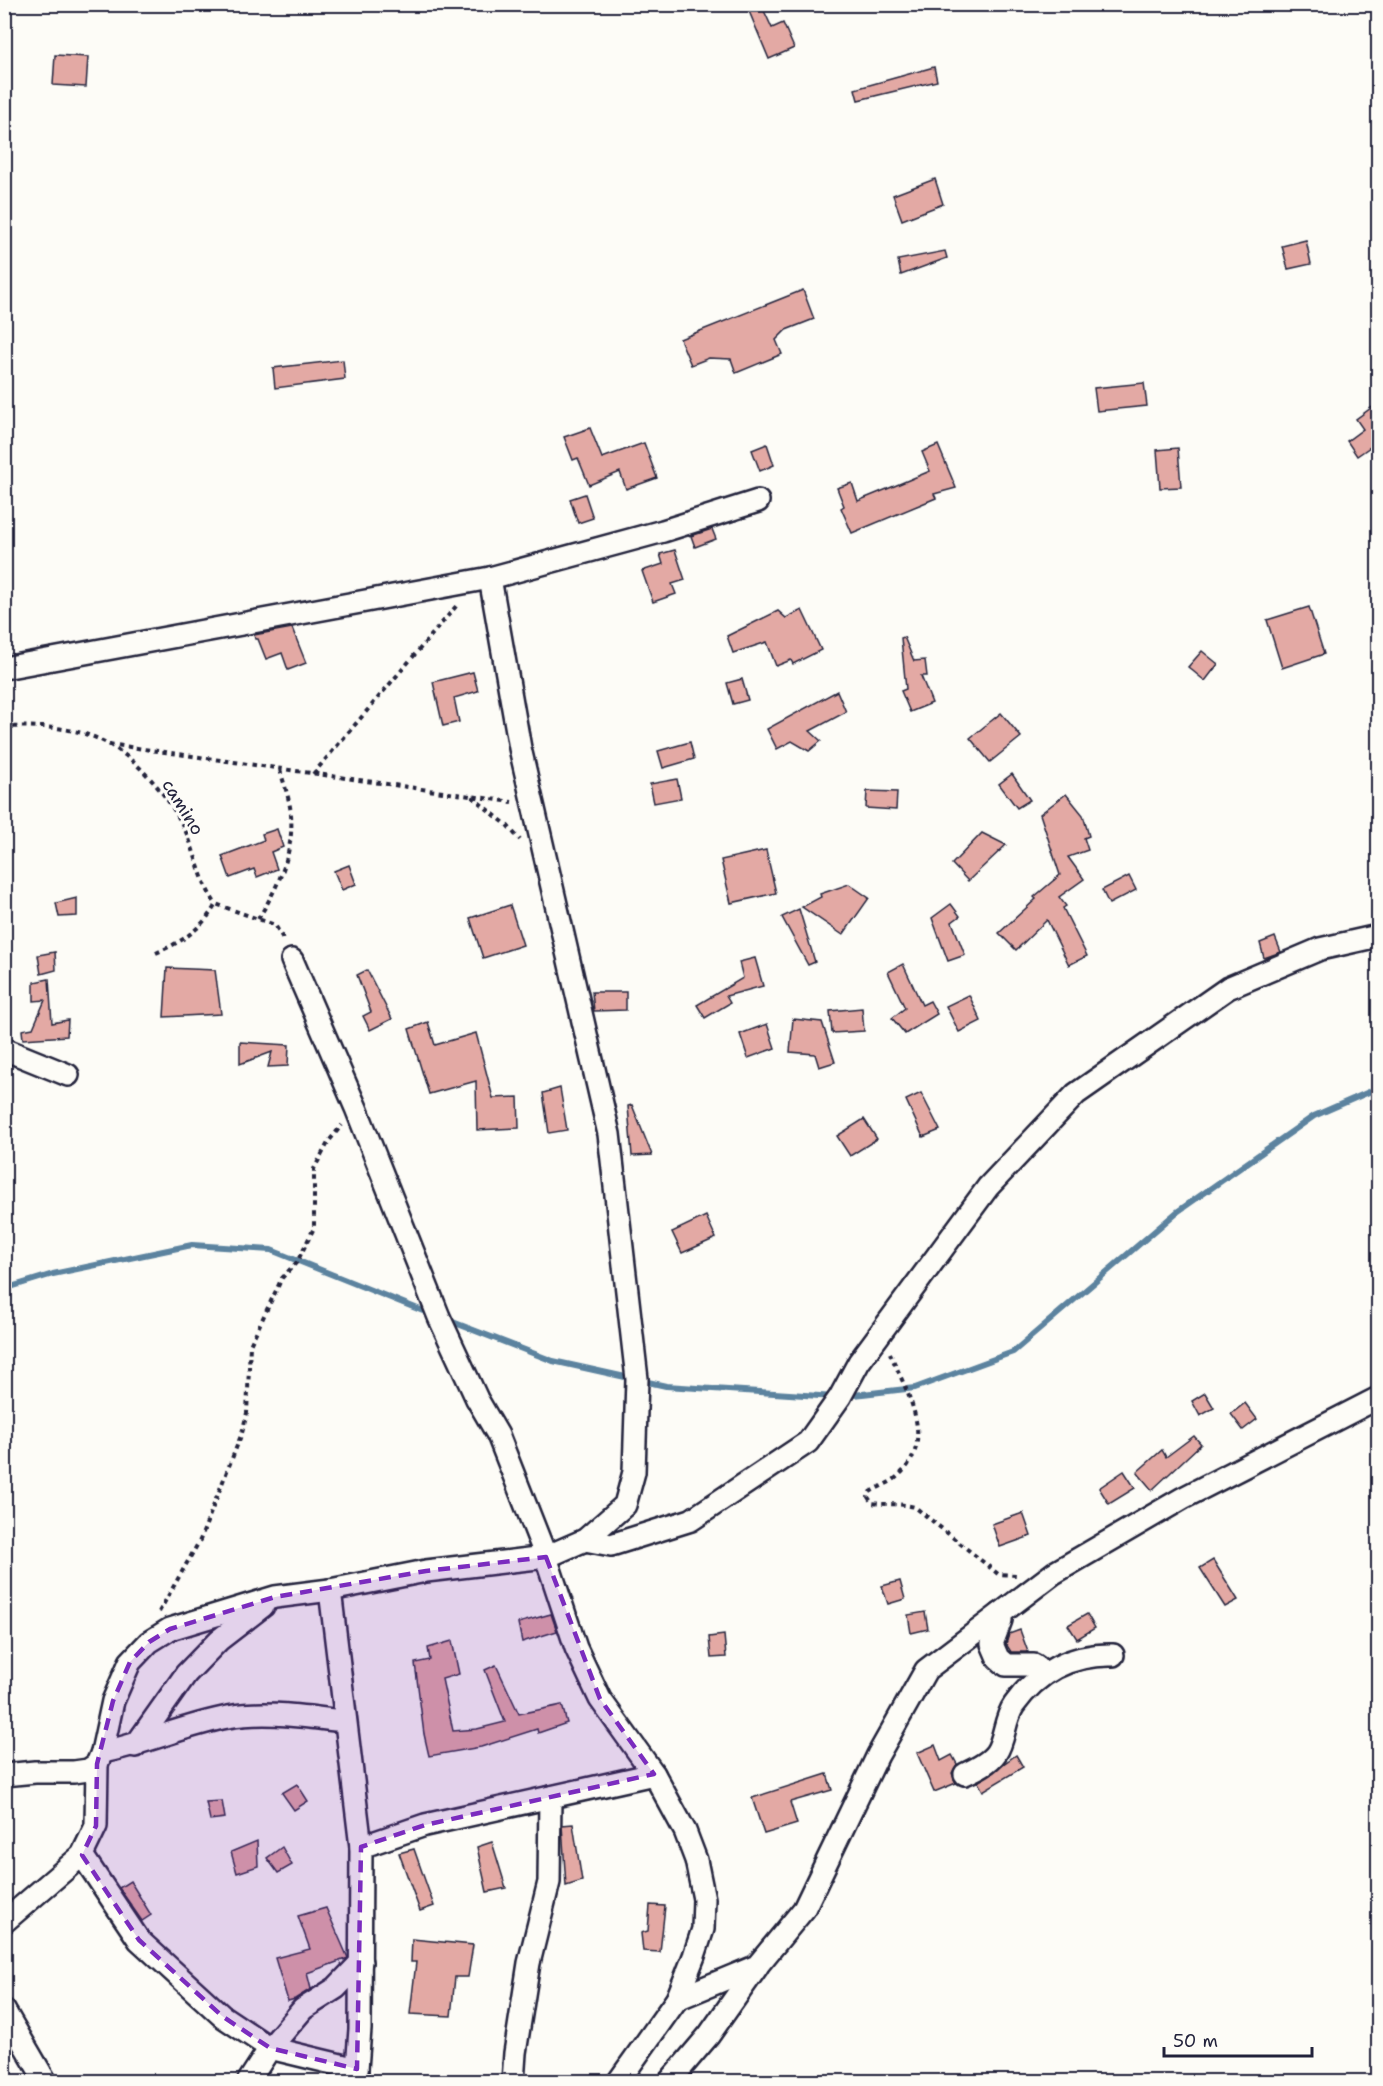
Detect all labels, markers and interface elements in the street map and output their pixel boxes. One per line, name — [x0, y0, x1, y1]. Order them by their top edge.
street label: camino — [156, 774, 210, 840]
scale bar — [1164, 2020, 1312, 2058]
text: 50 m — [1173, 2029, 1218, 2053]

